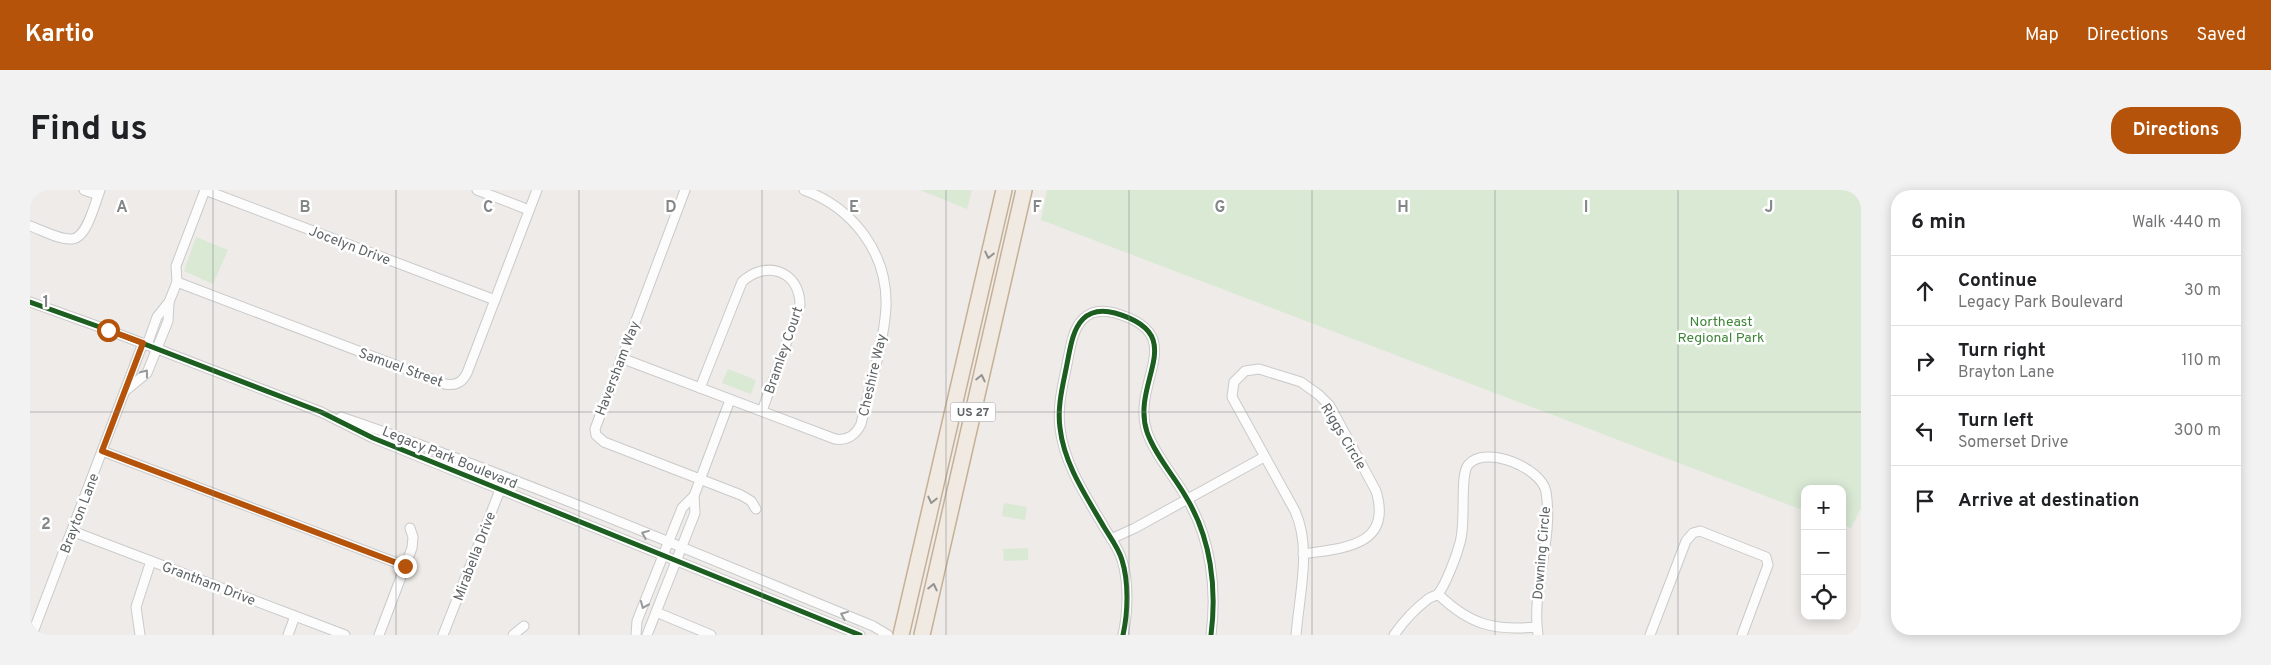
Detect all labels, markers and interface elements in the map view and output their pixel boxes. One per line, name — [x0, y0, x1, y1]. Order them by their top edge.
text: Kartio — [25, 20, 94, 50]
text: Map — [2025, 24, 2059, 47]
text: Directions — [2087, 24, 2169, 47]
text: Saved — [2197, 24, 2246, 47]
button: Directions — [2111, 107, 2241, 154]
text: Find us — [30, 108, 148, 152]
text: A — [116, 198, 128, 218]
text: B — [299, 198, 311, 218]
text: C — [483, 198, 493, 218]
text: D — [665, 198, 677, 218]
text: E — [849, 198, 859, 218]
text: F — [1032, 198, 1042, 218]
text: G — [1215, 198, 1225, 218]
text: H — [1397, 198, 1409, 218]
text: I — [1584, 198, 1588, 218]
text: J — [1765, 198, 1773, 218]
text: 6 min — [1911, 209, 1966, 236]
text: Walk · 440 m — [2132, 213, 2221, 233]
street label: Jocelyn Drive — [306, 223, 393, 270]
one-way arrow — [984, 250, 995, 259]
text: Continue — [1958, 269, 2037, 293]
icon: ahead — [1911, 277, 1939, 305]
text: 30 m — [2184, 281, 2221, 301]
text: 1 — [43, 293, 49, 313]
text: Legacy Park Boulevard — [1958, 293, 2123, 313]
street label: Bramley Court — [762, 305, 807, 396]
park label: Northeast Regional Park — [1677, 314, 1765, 347]
route start — [97, 319, 120, 342]
street label: Haversham Way — [593, 319, 644, 418]
street label: Cheshire Way — [856, 332, 891, 418]
text: Turn right — [1958, 339, 2046, 363]
street label: Samuel Street — [356, 345, 445, 392]
icon: right — [1911, 347, 1939, 375]
text: 110 m — [2181, 351, 2221, 371]
text: Brayton Lane — [1958, 363, 2054, 383]
one-way arrow — [139, 369, 148, 379]
one-way arrow — [975, 373, 986, 382]
street label: Riggs Circle — [1316, 401, 1369, 473]
road number: US 27 — [950, 402, 996, 422]
text: Turn left — [1958, 409, 2034, 433]
icon: left — [1911, 417, 1939, 445]
text: 300 m — [2174, 421, 2221, 441]
street label: Legacy Park Boulevard — [379, 423, 520, 493]
text: Somerset Drive — [1958, 433, 2068, 453]
street label: Brayton Lane — [57, 471, 103, 556]
map controls — [1801, 485, 1846, 620]
button: + — [1801, 485, 1846, 530]
icon: arrive — [1911, 487, 1939, 515]
text: Arrive at destination — [1958, 489, 2139, 513]
one-way arrow — [927, 495, 938, 504]
street label: Downing Circle — [1530, 506, 1555, 601]
street label: Mirabella Drive — [451, 510, 500, 604]
text: 2 — [41, 515, 51, 535]
one-way arrow — [641, 529, 650, 540]
button: − — [1801, 530, 1846, 575]
route end — [394, 555, 417, 578]
street label: Grantham Drive — [159, 559, 258, 610]
button: locate — [1801, 575, 1846, 620]
one-way arrow — [927, 583, 938, 592]
one-way arrow — [640, 600, 650, 609]
one-way arrow — [840, 610, 849, 621]

